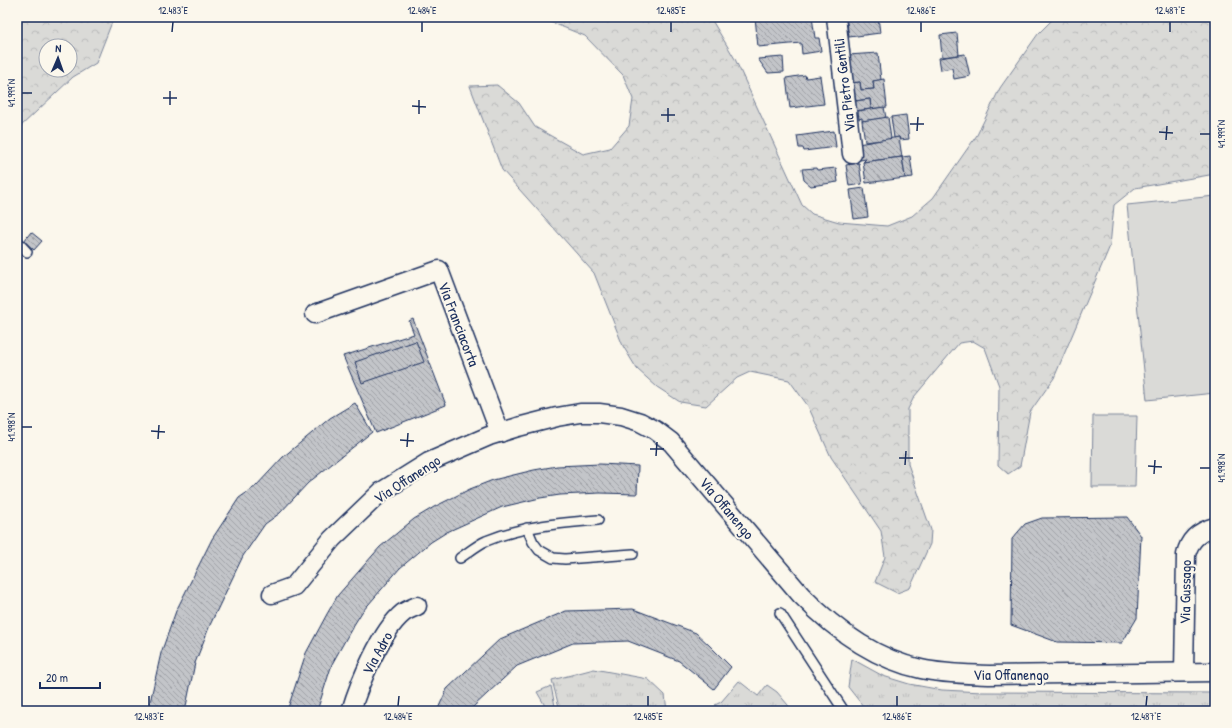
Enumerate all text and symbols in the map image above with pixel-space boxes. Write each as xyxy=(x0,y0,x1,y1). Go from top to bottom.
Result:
text: 12.483°E xyxy=(158,4,188,17)
text: 12.484°E xyxy=(407,4,437,17)
text: 12.485°E xyxy=(656,4,686,17)
text: 12.486°E xyxy=(906,4,936,17)
text: 12.487°E xyxy=(1155,4,1186,17)
street label: Via Pietro Gentili xyxy=(828,37,860,133)
north arrow xyxy=(38,38,78,78)
text: N xyxy=(55,41,62,55)
text: 41.999°N xyxy=(5,79,18,107)
text: 41.999°N xyxy=(1215,120,1228,148)
street label: Via Franciacorta xyxy=(433,279,485,369)
text: 41.998°N xyxy=(5,413,18,441)
street label: Via Offanengo xyxy=(370,450,444,508)
text: 41.998°N xyxy=(1215,454,1228,482)
street label: Via Offanengo xyxy=(695,472,759,544)
street label: Via Gussago xyxy=(1174,560,1196,624)
street label: Via Adro xyxy=(357,628,397,678)
scale bar xyxy=(40,664,100,690)
street label: Via Offanengo xyxy=(973,664,1049,685)
text: 20 m xyxy=(46,669,68,686)
text: 12.483°E xyxy=(134,710,164,723)
text: 12.484°E xyxy=(383,710,413,723)
text: 12.485°E xyxy=(633,710,663,723)
text: 12.486°E xyxy=(882,710,912,723)
text: 12.487°E xyxy=(1131,710,1162,723)

